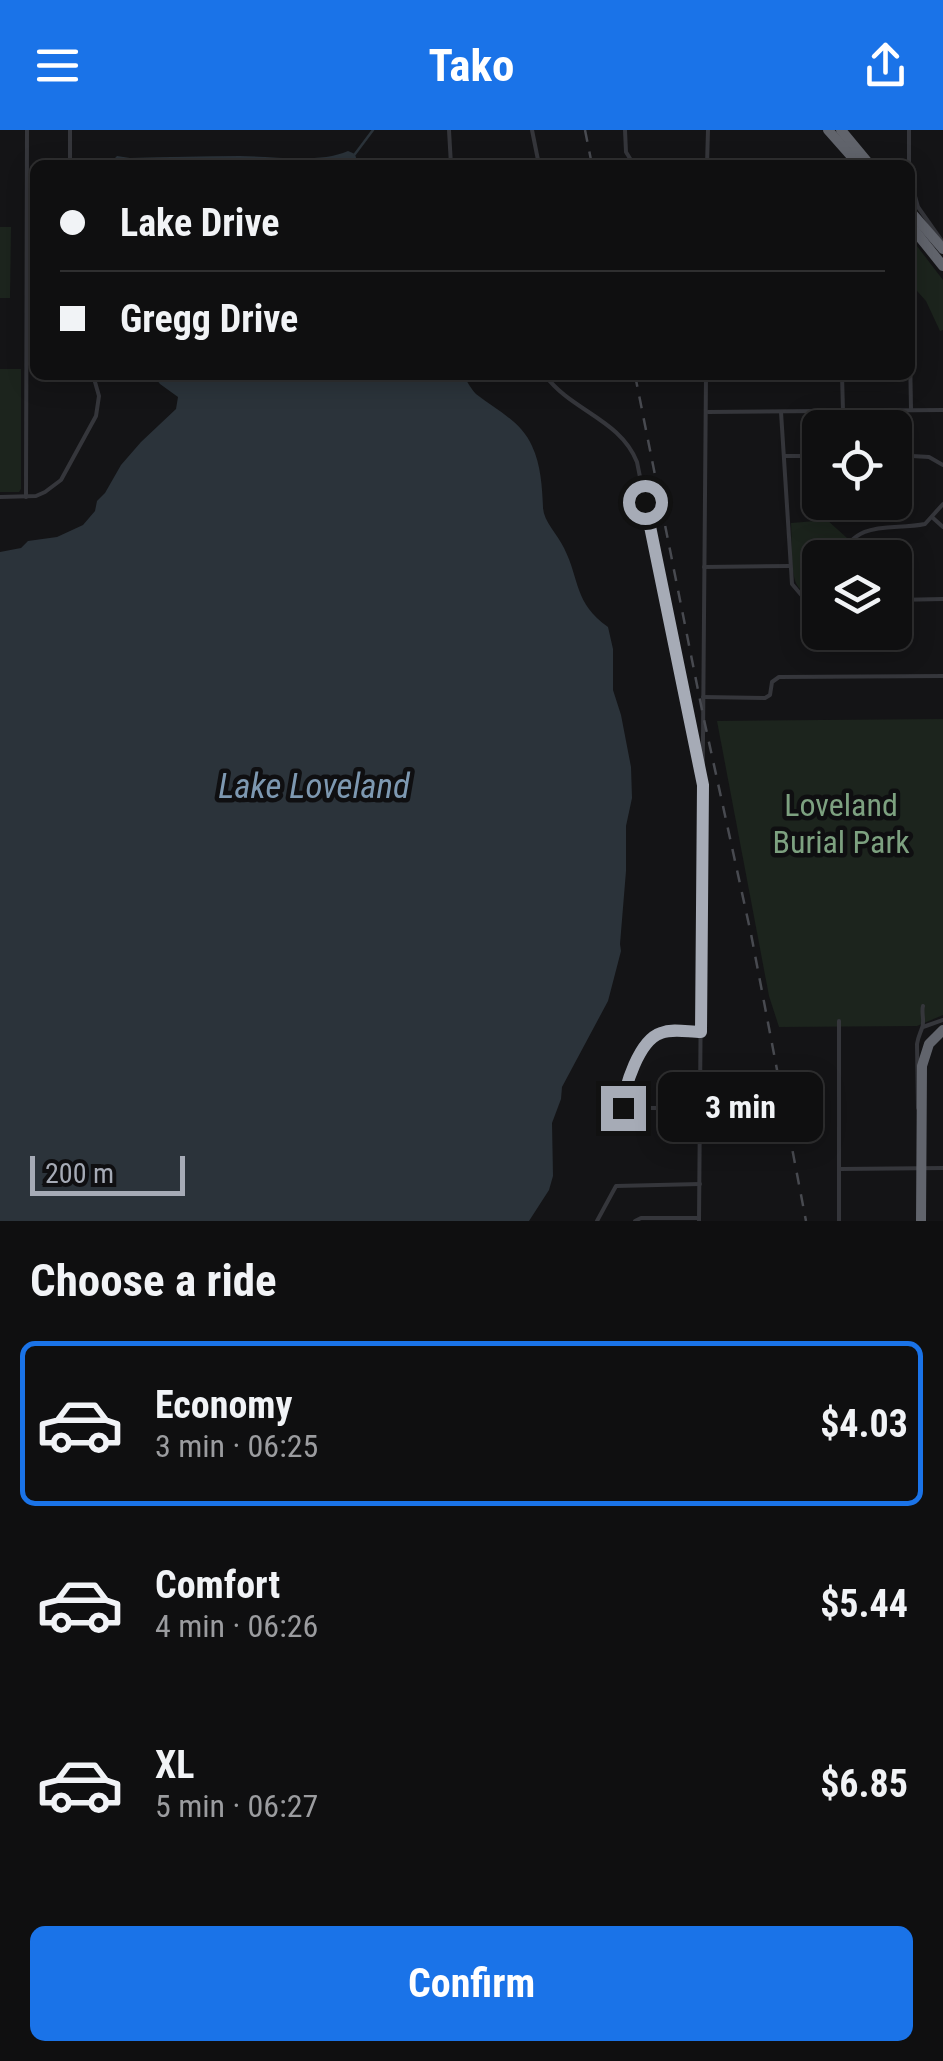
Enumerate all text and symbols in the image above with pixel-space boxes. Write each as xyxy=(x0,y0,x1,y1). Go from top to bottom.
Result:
icon: menu xyxy=(30,38,85,93)
icon: share xyxy=(858,38,913,93)
text: Tako xyxy=(429,39,514,92)
text: Lake Drive xyxy=(120,201,279,245)
text: Gregg Drive xyxy=(120,297,298,341)
map controls xyxy=(802,410,912,650)
button: locate xyxy=(802,410,912,520)
route start xyxy=(623,480,668,525)
button: layers xyxy=(802,540,912,650)
water label: Lake Loveland xyxy=(218,766,411,807)
park label: Loveland Burial Park xyxy=(772,786,910,861)
callout: 3 min xyxy=(658,1073,823,1143)
route end xyxy=(601,1086,646,1131)
text: 3 min xyxy=(705,1088,776,1126)
scale bar xyxy=(30,1151,185,1196)
text: 200 m xyxy=(45,1157,114,1190)
text: Choose a ride xyxy=(30,1254,277,1307)
icon: car xyxy=(35,1379,125,1469)
text: Economy xyxy=(155,1383,292,1427)
text: $4.03 xyxy=(820,1402,908,1446)
text: 3 min · 06:25 xyxy=(155,1427,318,1465)
icon: car xyxy=(35,1559,125,1649)
text: Comfort xyxy=(155,1563,280,1607)
text: $5.44 xyxy=(820,1582,908,1626)
text: 4 min · 06:26 xyxy=(155,1607,318,1645)
icon: car xyxy=(35,1739,125,1829)
text: XL xyxy=(155,1743,194,1787)
text: $6.85 xyxy=(820,1762,908,1806)
text: 5 min · 06:27 xyxy=(155,1787,318,1825)
button: Confirm xyxy=(30,1926,913,2041)

